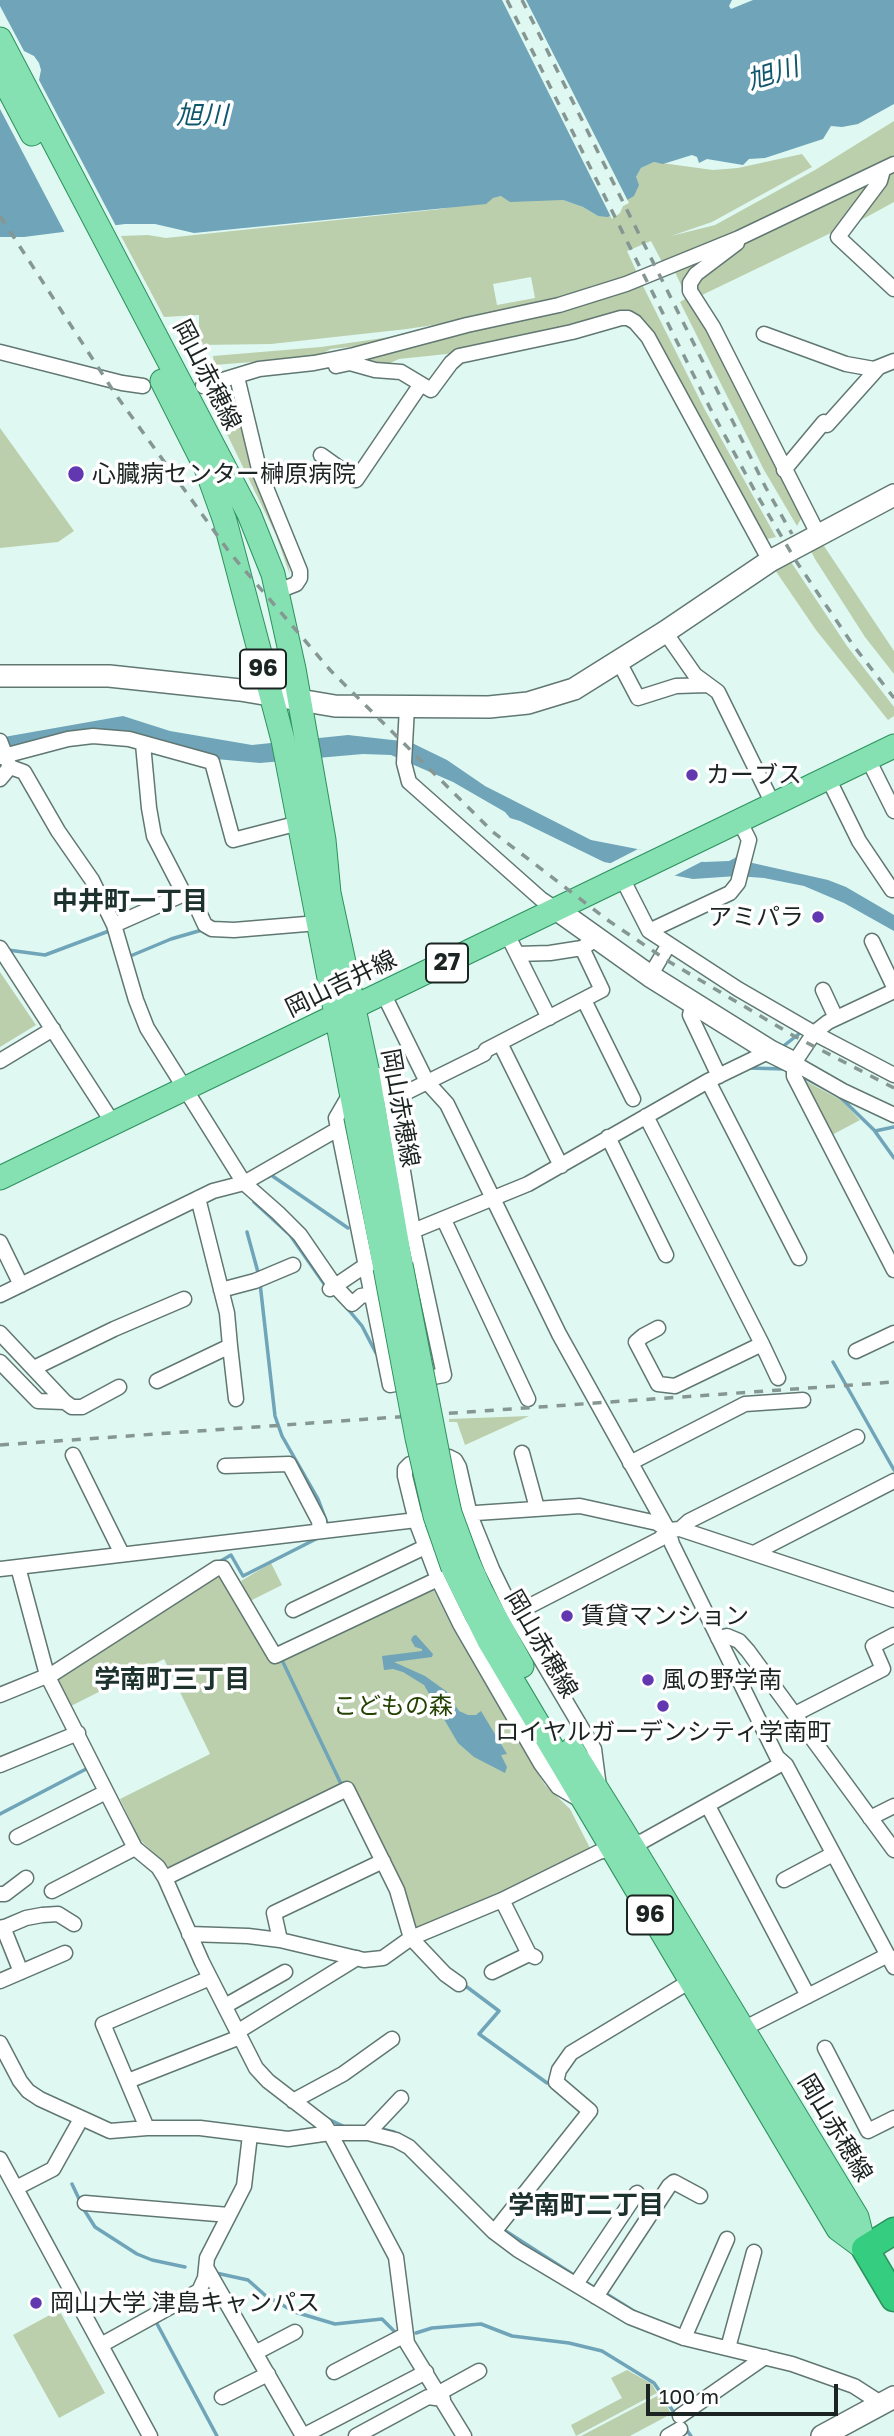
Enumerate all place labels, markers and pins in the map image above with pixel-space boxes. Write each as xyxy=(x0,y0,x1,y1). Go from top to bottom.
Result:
place label: 心臓病センター榊原病院 xyxy=(92,460,356,488)
marker: 心臓病センター榊原病院 xyxy=(66,464,86,484)
place label: カーブス xyxy=(706,761,802,789)
marker: カーブス xyxy=(684,767,700,783)
place label: アミパラ xyxy=(708,903,804,931)
marker: アミパラ xyxy=(810,909,826,925)
place label: 賃貸マンション xyxy=(581,1602,749,1630)
marker: 賃貸マンション xyxy=(559,1608,575,1624)
place label: 風の野学南 xyxy=(662,1666,782,1694)
marker: 風の野学南 xyxy=(640,1672,656,1688)
marker: ロイヤルガーデンシティ学南町 xyxy=(655,1698,671,1714)
place label: ロイヤルガーデンシティ学南町 xyxy=(495,1718,831,1746)
place label: 岡山大学 津島キャンパス xyxy=(50,2289,320,2317)
marker: 岡山大学 津島キャンパス xyxy=(28,2295,44,2311)

